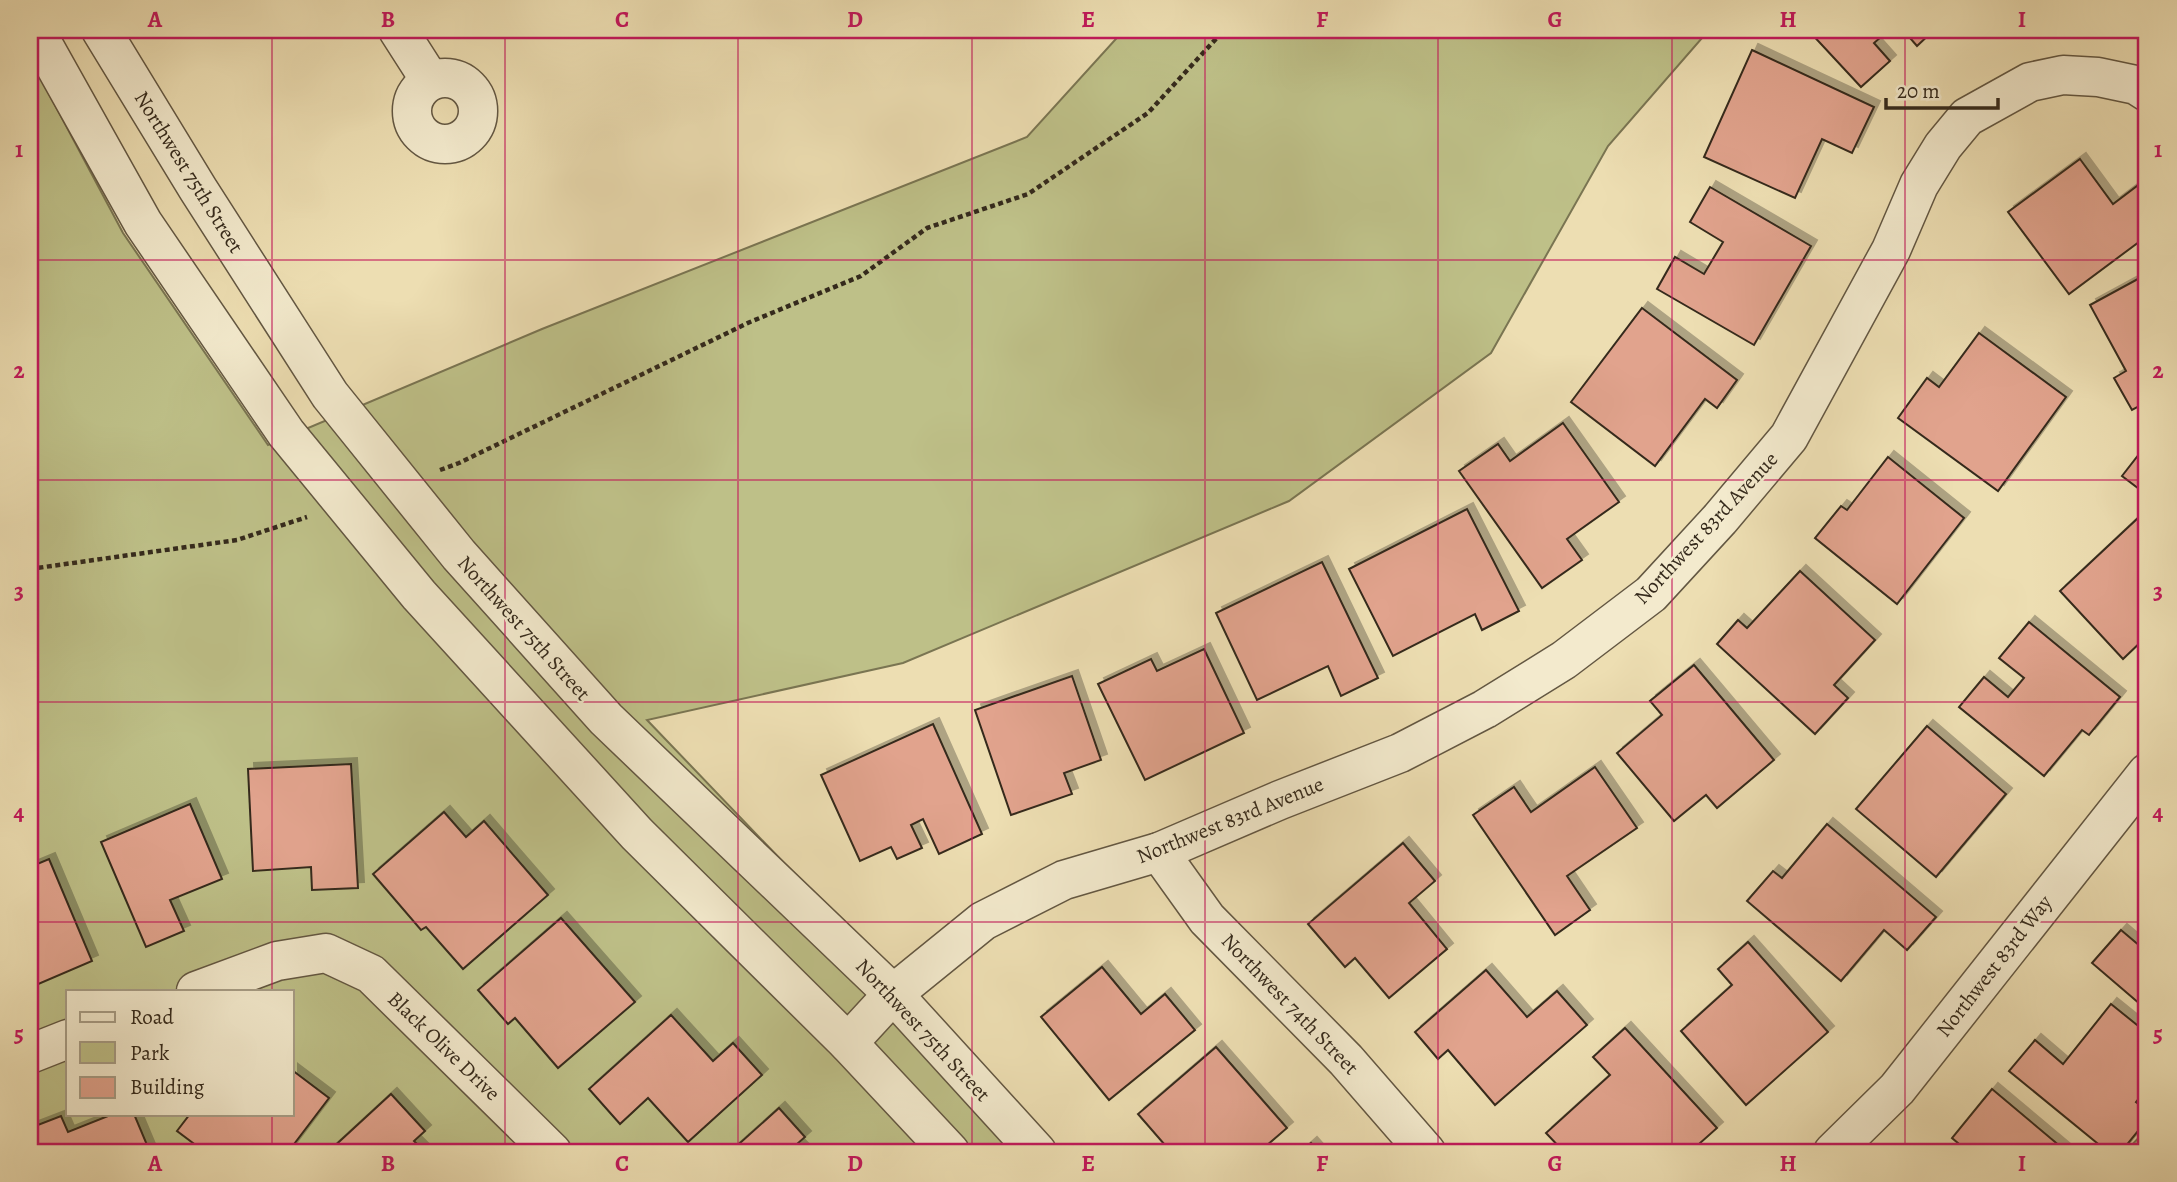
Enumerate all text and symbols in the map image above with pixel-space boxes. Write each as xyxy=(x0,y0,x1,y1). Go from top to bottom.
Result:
text: A xyxy=(147,4,163,35)
text: B xyxy=(381,4,395,35)
text: C xyxy=(615,4,629,35)
text: D xyxy=(847,4,863,35)
text: E xyxy=(1081,4,1095,35)
text: F xyxy=(1316,4,1329,35)
text: G xyxy=(1547,4,1563,35)
text: H xyxy=(1779,4,1797,35)
text: I xyxy=(2018,4,2026,35)
scale bar xyxy=(1886,66,1998,110)
text: 20 m xyxy=(1897,77,1940,105)
street label: Northwest 75th Street xyxy=(128,86,250,258)
text: 1 xyxy=(15,134,23,165)
text: 1 xyxy=(2154,134,2162,165)
text: 2 xyxy=(13,355,25,386)
text: 2 xyxy=(2152,355,2164,386)
street label: Northwest 83rd Avenue xyxy=(1628,446,1784,610)
street label: Northwest 75th Street xyxy=(451,549,597,707)
text: 3 xyxy=(14,576,24,607)
text: 3 xyxy=(2153,576,2163,607)
street label: Northwest 83rd Avenue xyxy=(1132,770,1328,870)
text: 4 xyxy=(14,797,25,828)
text: 4 xyxy=(2153,797,2164,828)
street label: Northwest 83rd Way xyxy=(1930,889,2059,1043)
street label: Northwest 74th Street xyxy=(1215,927,1365,1081)
street label: Northwest 75th Street xyxy=(849,952,997,1108)
street label: Black Olive Drive xyxy=(382,985,506,1107)
legend xyxy=(66,990,294,1116)
text: Road xyxy=(130,1003,174,1031)
text: 5 xyxy=(14,1018,24,1049)
text: 5 xyxy=(2153,1018,2163,1049)
text: Park xyxy=(130,1039,170,1067)
text: Building xyxy=(130,1073,205,1101)
text: A xyxy=(147,1148,163,1179)
text: B xyxy=(381,1148,395,1179)
text: C xyxy=(615,1148,629,1179)
text: D xyxy=(847,1148,863,1179)
text: E xyxy=(1081,1148,1095,1179)
text: F xyxy=(1316,1148,1329,1179)
text: G xyxy=(1547,1148,1563,1179)
text: H xyxy=(1779,1148,1797,1179)
text: I xyxy=(2018,1148,2026,1179)

